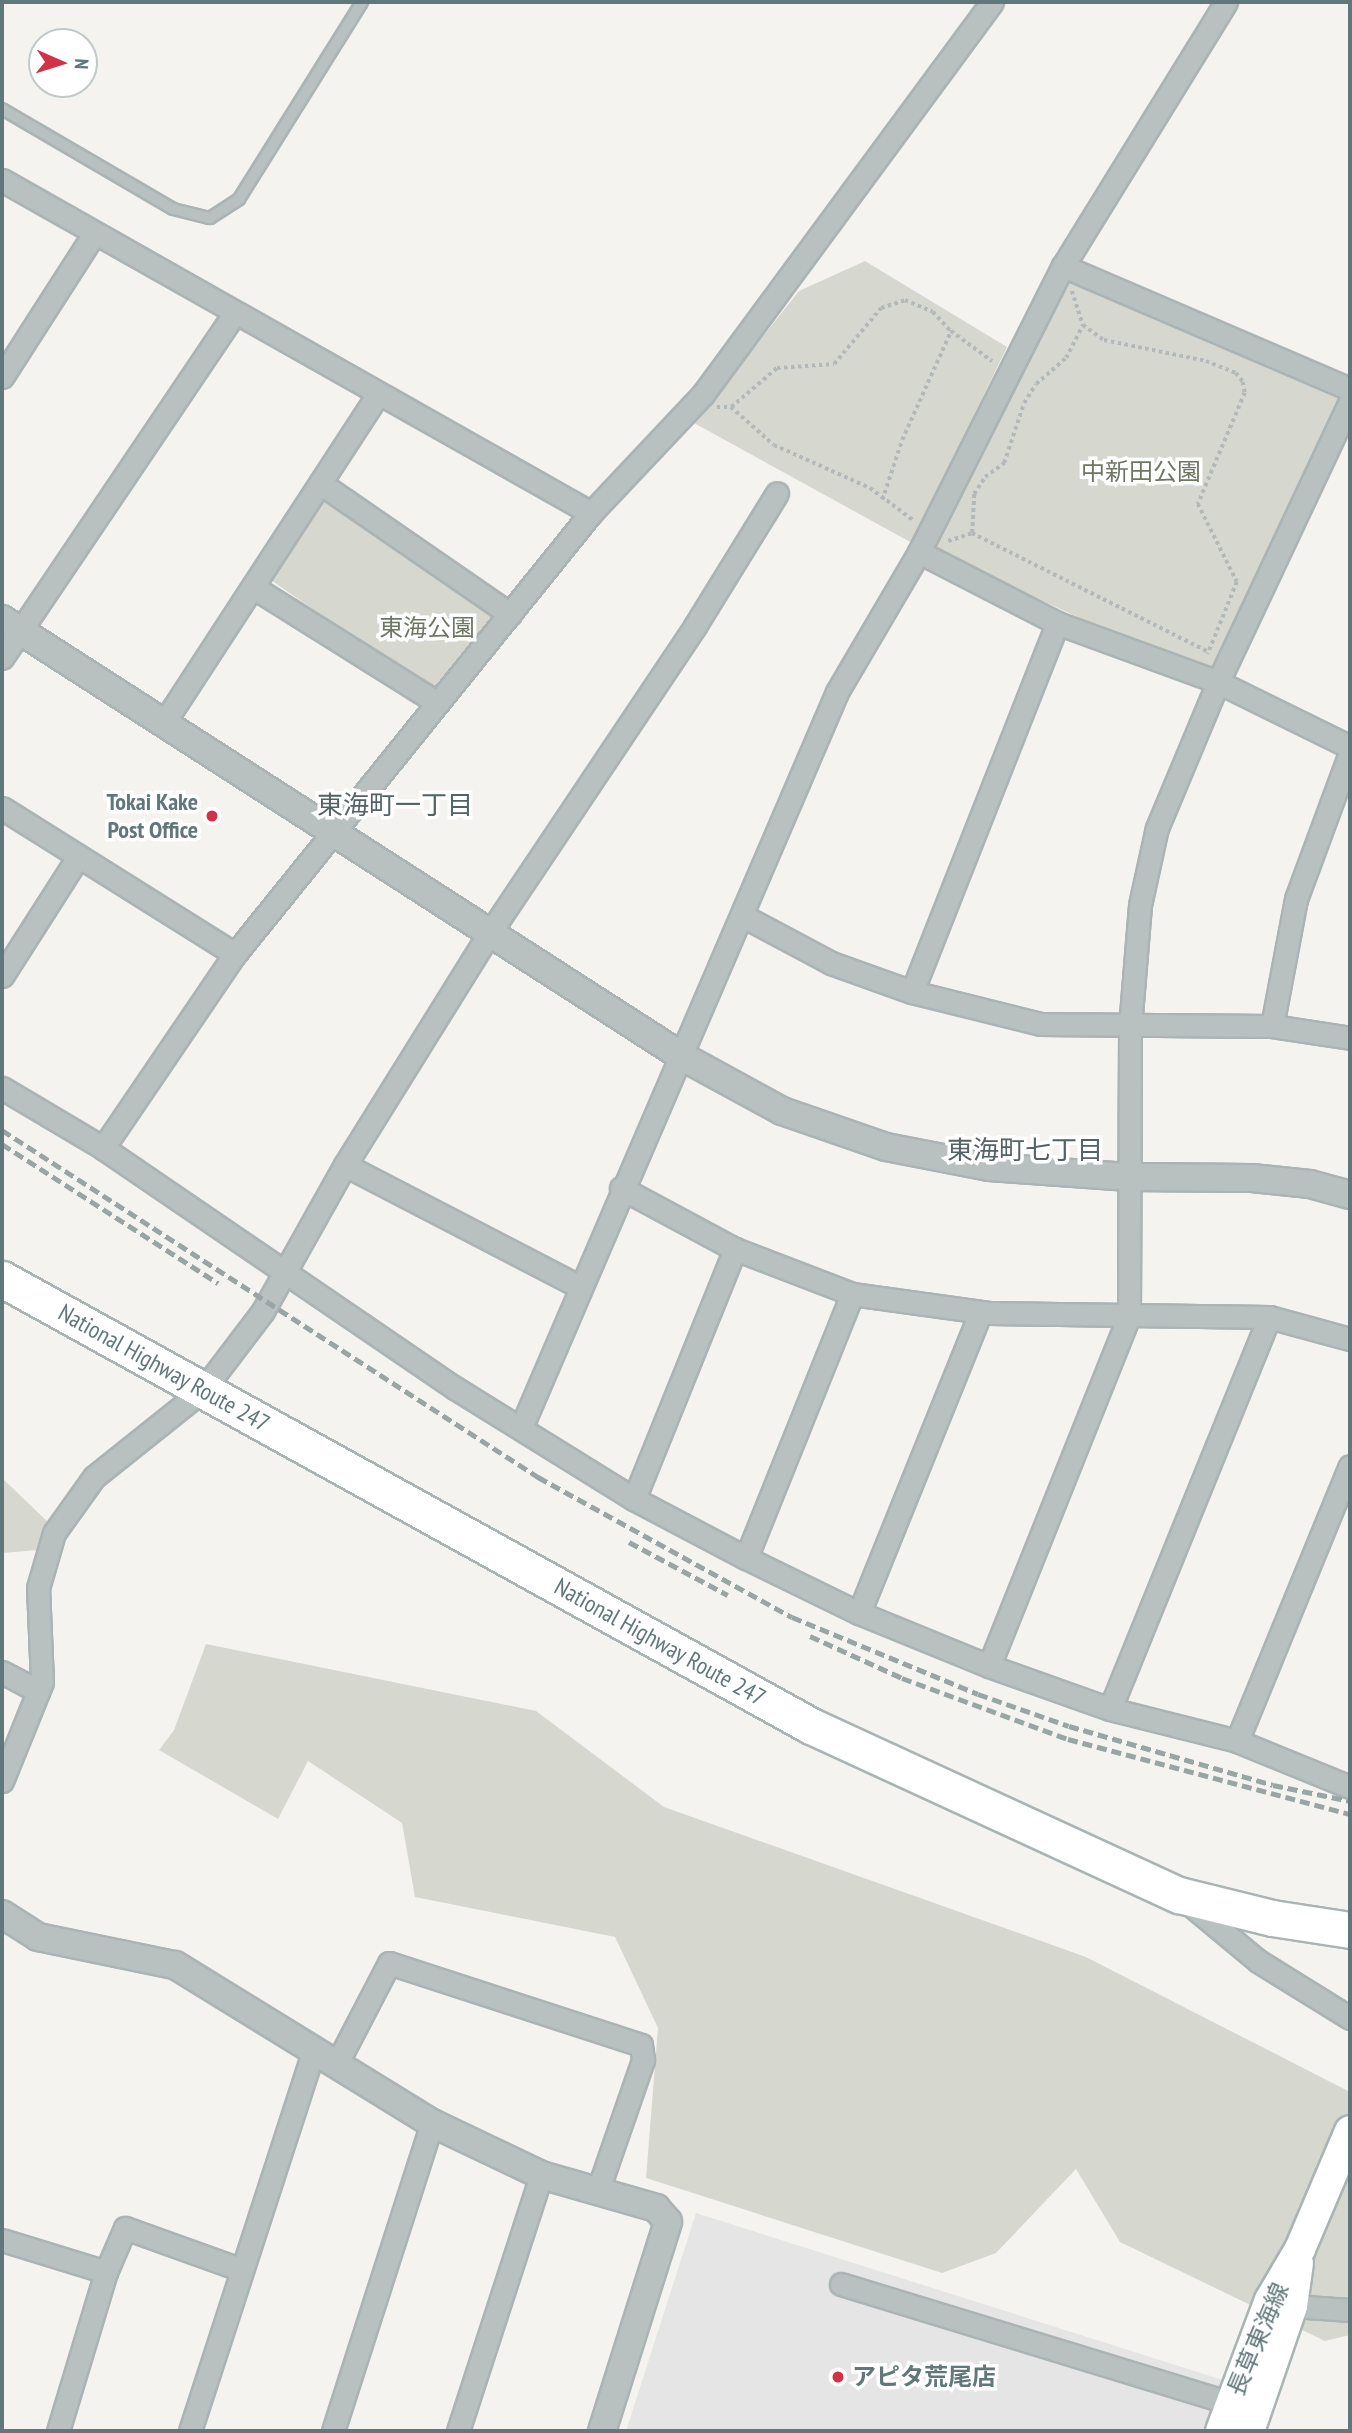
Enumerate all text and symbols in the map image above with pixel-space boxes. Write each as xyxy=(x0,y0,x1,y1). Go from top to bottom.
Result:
north arrow xyxy=(28,28,98,98)
text: N xyxy=(70,58,94,70)
park label: 中新田公園 xyxy=(1081,458,1201,486)
park label: 東海公園 xyxy=(379,614,475,642)
place label: Tokai Kake Post Office xyxy=(106,788,198,844)
district label: 東海町一丁目 xyxy=(317,789,473,821)
marker: Tokai Kake Post Office xyxy=(204,808,220,824)
district label: 東海町七丁目 xyxy=(947,1134,1103,1166)
street label: National Highway Route 247 xyxy=(53,1298,275,1438)
street label: National Highway Route 247 xyxy=(549,1572,771,1712)
street label: 長草東海線 xyxy=(1221,2278,1295,2400)
place label: アピタ荒尾店 xyxy=(852,2363,996,2391)
marker: アピタ荒尾店 xyxy=(830,2369,846,2385)

